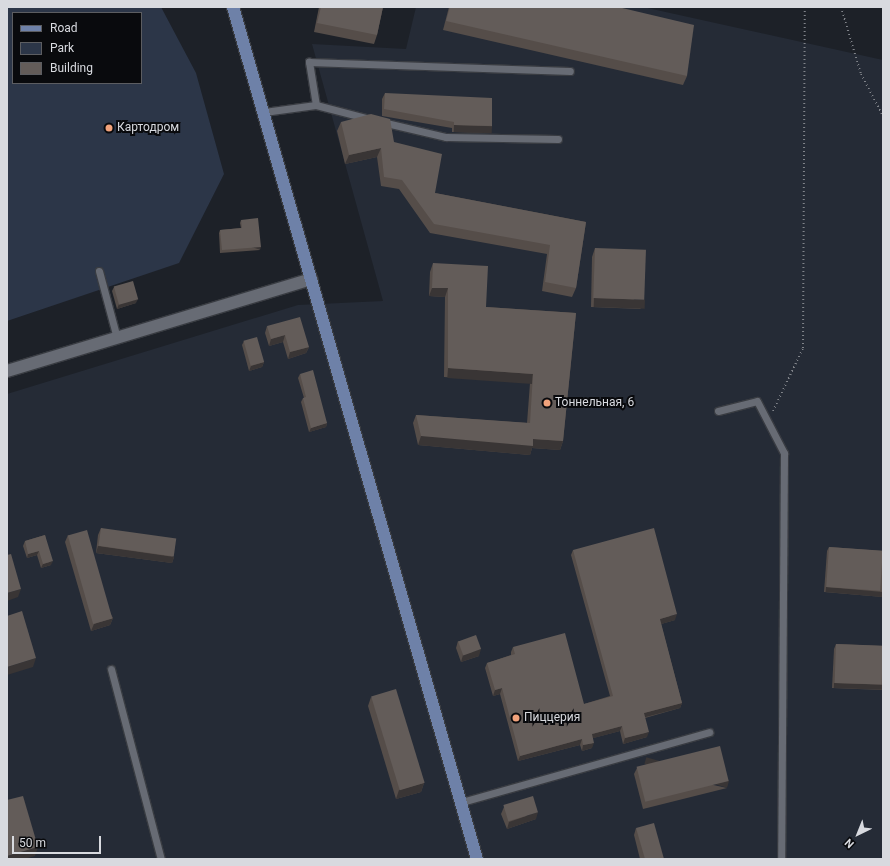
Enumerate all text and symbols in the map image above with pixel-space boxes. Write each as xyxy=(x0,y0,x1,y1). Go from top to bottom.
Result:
legend xyxy=(12,12,142,84)
text: Road xyxy=(50,21,78,35)
text: Park xyxy=(50,41,74,55)
text: Building xyxy=(50,61,93,75)
place label: Картодром xyxy=(117,121,179,135)
marker: Картодром xyxy=(104,123,114,133)
place label: Тоннельная, 6 xyxy=(555,396,634,410)
marker: Тоннельная, 6 xyxy=(542,398,552,408)
place label: Пиццерия xyxy=(524,711,580,725)
marker: Пиццерия xyxy=(511,713,521,723)
north arrow xyxy=(838,814,878,854)
scale bar xyxy=(14,828,103,854)
text: 50 m xyxy=(19,836,46,850)
text: N xyxy=(842,836,857,851)

